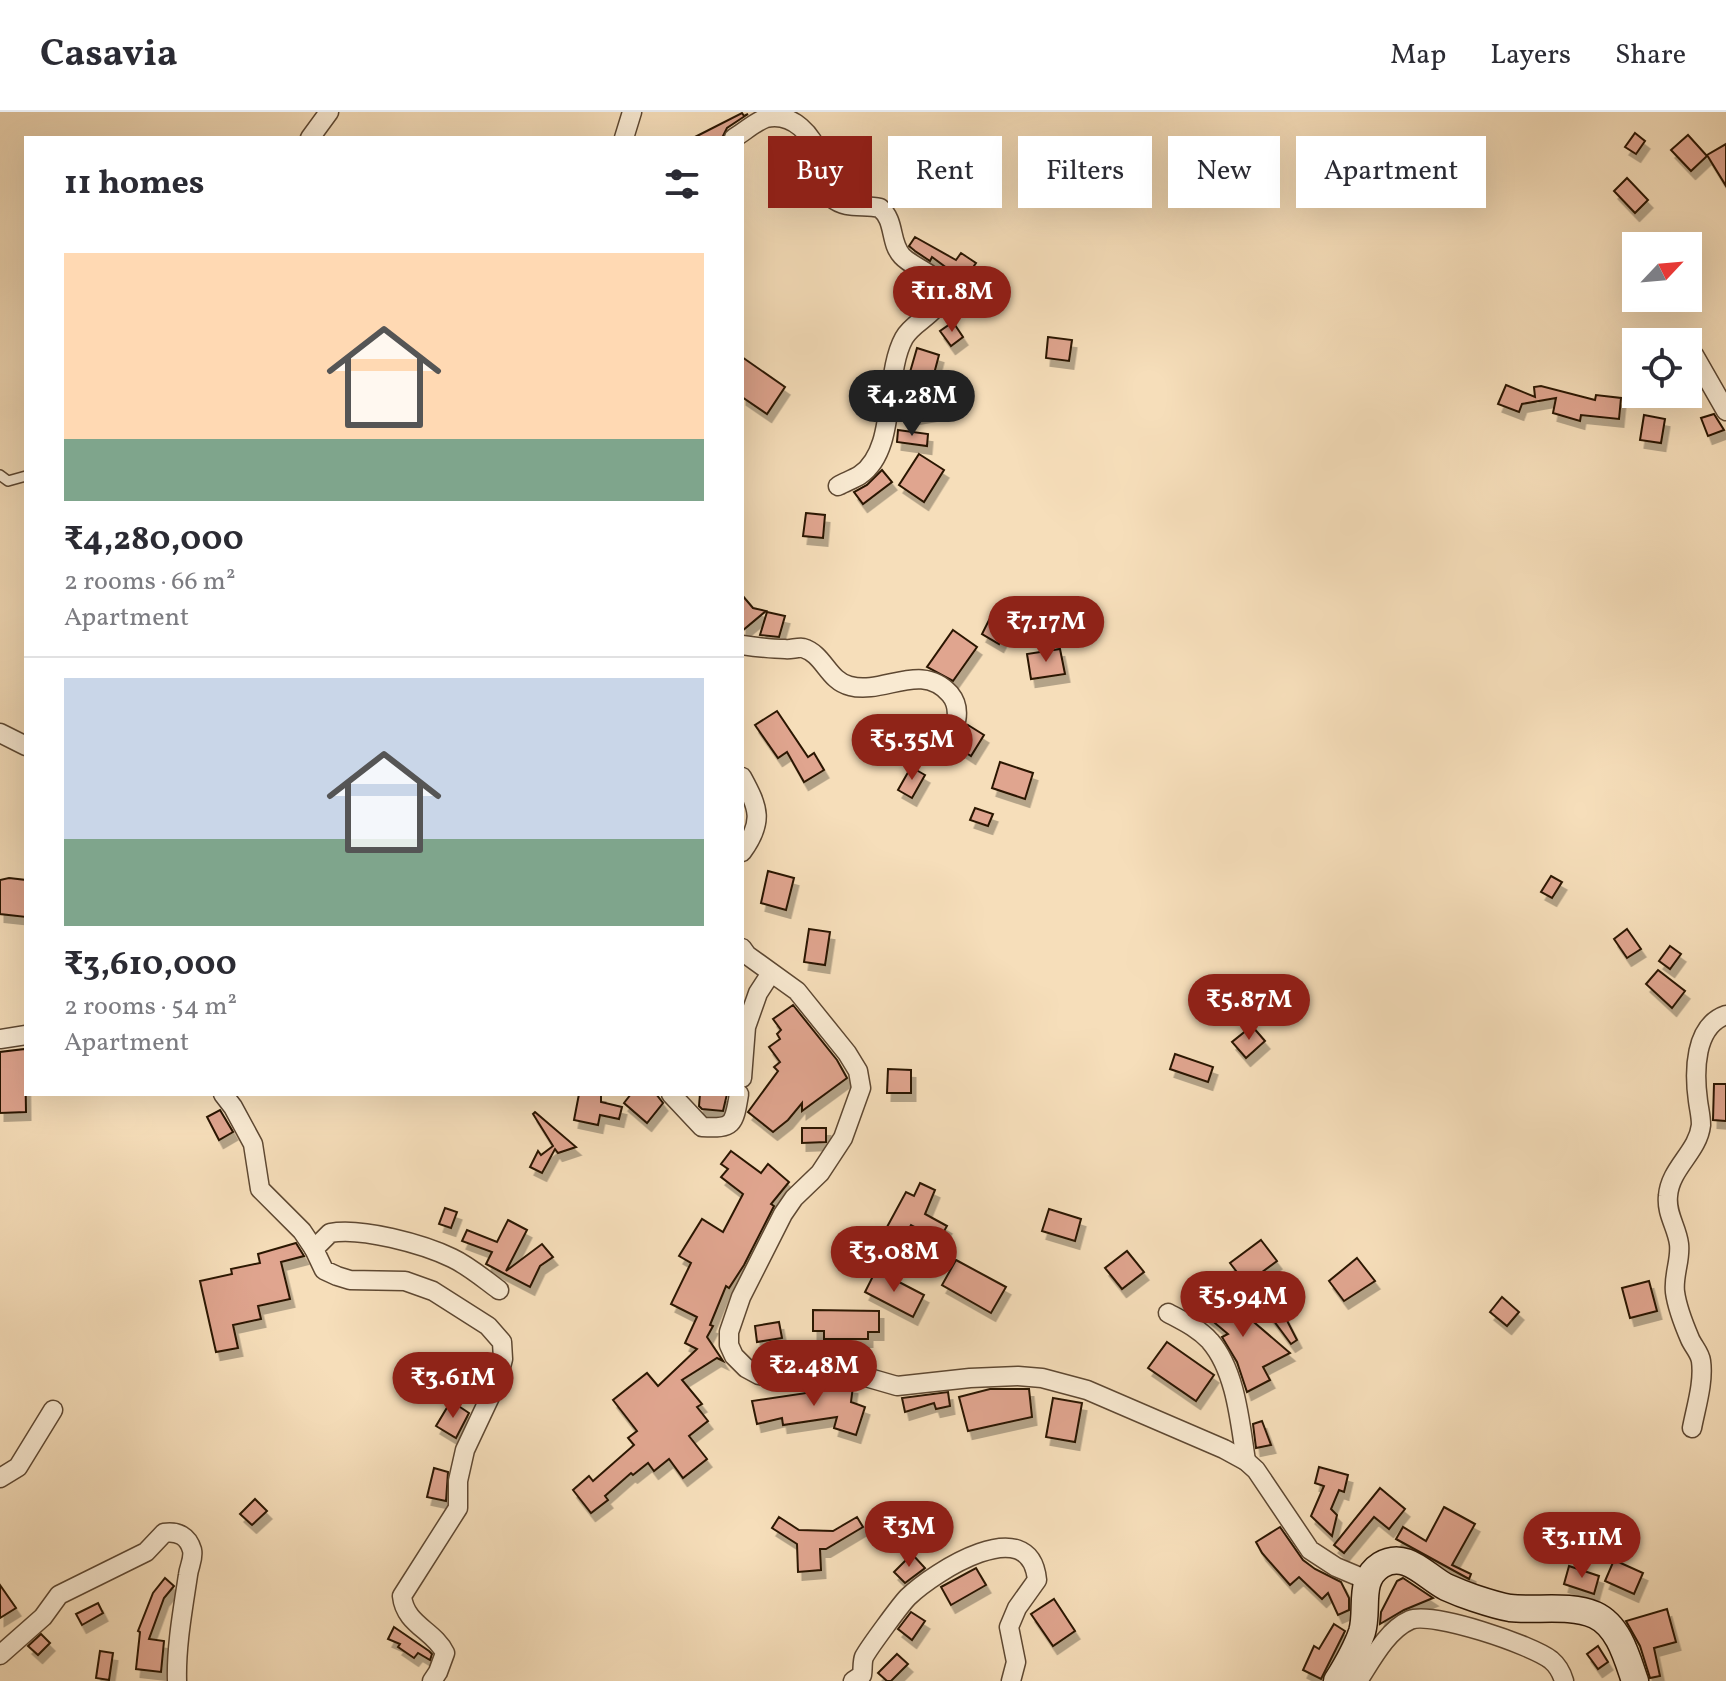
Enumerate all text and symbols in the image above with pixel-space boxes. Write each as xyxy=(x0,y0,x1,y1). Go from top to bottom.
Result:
text: Casavia xyxy=(40,29,178,82)
text: Map xyxy=(1390,36,1446,75)
text: Layers xyxy=(1490,36,1571,75)
text: Share xyxy=(1615,36,1686,75)
chip: Buy xyxy=(768,136,872,208)
chip: Rent xyxy=(888,136,1002,208)
chip: Filters xyxy=(1018,136,1152,208)
chip: New xyxy=(1168,136,1280,208)
chip: Apartment xyxy=(1296,136,1486,208)
text: 11 homes xyxy=(64,161,204,208)
icon: filters xyxy=(660,162,704,206)
north arrow xyxy=(1622,232,1702,312)
map controls xyxy=(1622,232,1702,408)
pin: ₹11.8M xyxy=(887,266,1017,334)
text: ₹11.8M xyxy=(911,274,993,310)
icon: home xyxy=(312,305,456,449)
button: locate xyxy=(1622,328,1702,408)
pin: ₹4.28M xyxy=(847,370,977,438)
text: ₹4.28M xyxy=(867,378,957,414)
text: ₹4,280,000 xyxy=(64,517,244,564)
text: 2 rooms · 66 m² xyxy=(64,564,236,600)
pin: ₹7.17M xyxy=(981,596,1111,664)
text: Apartment xyxy=(64,600,189,636)
text: ₹7.17M xyxy=(1006,604,1086,640)
pin: ₹5.35M xyxy=(847,714,977,782)
text: ₹5.35M xyxy=(870,722,954,758)
icon: home xyxy=(312,730,456,874)
text: ₹3,610,000 xyxy=(64,942,237,989)
pin: ₹5.87M xyxy=(1184,974,1314,1042)
text: ₹5.87M xyxy=(1206,982,1292,1018)
text: 2 rooms · 54 m² xyxy=(64,989,237,1025)
text: Apartment xyxy=(64,1025,189,1061)
pin: ₹3.08M xyxy=(829,1226,959,1294)
text: ₹3.08M xyxy=(849,1234,939,1270)
pin: ₹5.94M xyxy=(1178,1271,1308,1339)
text: ₹5.94M xyxy=(1198,1279,1288,1315)
pin: ₹2.48M xyxy=(749,1340,879,1408)
text: ₹2.48M xyxy=(769,1348,859,1384)
pin: ₹3.61M xyxy=(388,1352,518,1420)
text: ₹3.61M xyxy=(411,1360,495,1396)
pin: ₹3M xyxy=(870,1501,948,1569)
text: ₹3M xyxy=(883,1509,935,1545)
pin: ₹3.11M xyxy=(1517,1512,1647,1580)
text: ₹3.11M xyxy=(1541,1520,1623,1556)

